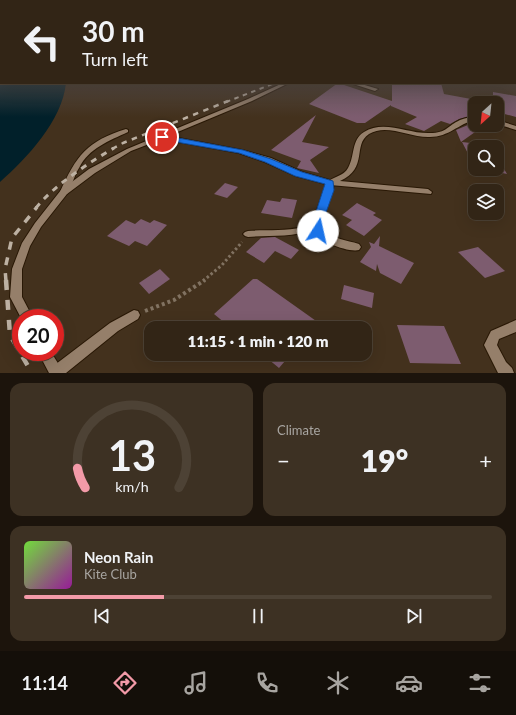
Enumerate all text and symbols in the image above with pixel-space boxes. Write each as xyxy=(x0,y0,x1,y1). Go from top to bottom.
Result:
text: 30 m xyxy=(82,14,145,48)
icon: left xyxy=(16,16,68,68)
text: Turn left xyxy=(82,48,148,70)
north arrow xyxy=(468,96,504,132)
map controls xyxy=(468,96,504,220)
pin xyxy=(145,120,179,154)
icon: arrive xyxy=(151,126,173,148)
button: search xyxy=(468,140,504,176)
button: layers xyxy=(468,184,504,220)
position arrow xyxy=(297,210,339,252)
speed limit sign: 20 xyxy=(12,309,64,361)
text: 11:15 · 1 min · 120 m xyxy=(187,332,329,350)
text: Climate xyxy=(277,422,320,438)
text: 13 xyxy=(107,429,156,479)
text: 19° xyxy=(361,442,408,478)
text: − xyxy=(277,447,290,474)
text: + xyxy=(479,447,492,474)
text: km/h xyxy=(115,477,148,494)
text: Neon Rain xyxy=(84,548,153,566)
text: Kite Club xyxy=(84,566,137,582)
icon: previous xyxy=(91,605,113,627)
icon: pause xyxy=(247,605,269,627)
icon: next xyxy=(403,605,425,627)
icon: directions xyxy=(111,669,139,697)
icon: music xyxy=(182,669,210,697)
icon: phone xyxy=(253,669,281,697)
icon: climate xyxy=(324,669,352,697)
icon: car xyxy=(395,669,423,697)
icon: filters xyxy=(466,669,494,697)
text: 11:14 xyxy=(22,672,68,694)

